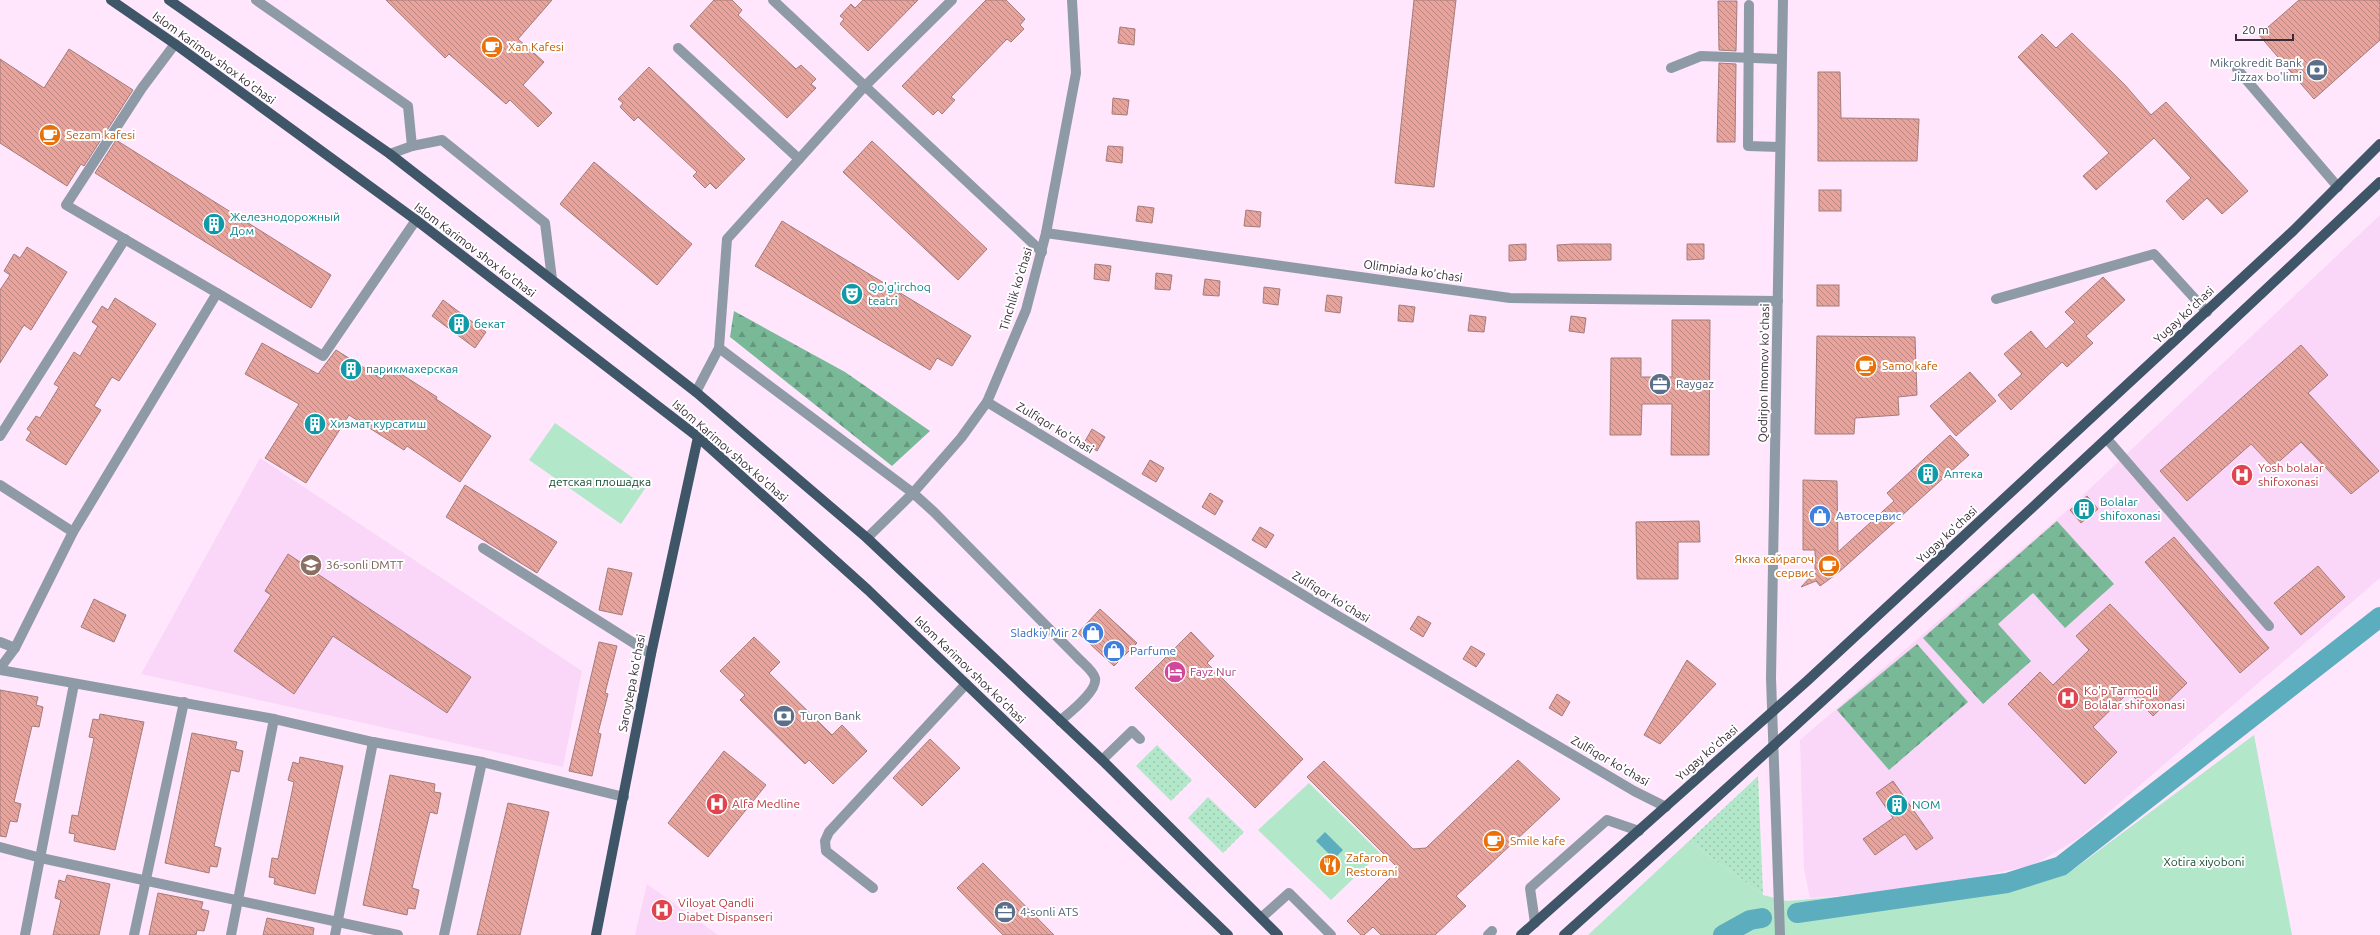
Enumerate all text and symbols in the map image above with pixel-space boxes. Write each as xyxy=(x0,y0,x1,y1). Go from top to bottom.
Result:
street label: Islom Karimov shox ko'chasi xyxy=(150,9,278,107)
scale bar xyxy=(2236,16,2293,42)
text: 20 m xyxy=(2242,23,2269,36)
cafe icon: Xan Kafesi xyxy=(479,34,505,60)
place label: Xan Kafesi xyxy=(508,40,564,53)
place label: Mikrokredit Bank Jizzax bo'limi xyxy=(2210,56,2302,83)
bank icon: Mikrokredit Bank Jizzax bo'limi xyxy=(2304,57,2330,83)
cafe icon: Sezam kafesi xyxy=(37,122,63,148)
place label: Sezam kafesi xyxy=(66,128,135,141)
street label: Islom Karimov shox ko'chasi xyxy=(412,200,539,299)
place label: Железнодорожный Дом xyxy=(230,210,340,237)
building icon: Железнодорожный Дом xyxy=(201,211,227,237)
street label: Tinchlik ko'chasi xyxy=(997,246,1034,332)
street label: Olimpiada ko'chasi xyxy=(1363,257,1464,284)
place label: Qo'g'irchoq teatri xyxy=(868,280,931,307)
theatre icon: Qo'g'irchoq teatri xyxy=(839,281,865,307)
street label: Yugay ko'chasi xyxy=(2151,283,2216,346)
street label: Qodirjon Imomov ko'chasi xyxy=(1756,303,1771,443)
building icon: бекат xyxy=(446,311,472,337)
place label: бекат xyxy=(474,317,506,330)
cafe icon: Samo kafe xyxy=(1853,353,1879,379)
building icon: парикмахерская xyxy=(338,356,364,382)
place label: Samo kafe xyxy=(1882,359,1938,372)
place label: парикмахерская xyxy=(366,362,458,375)
office icon: Raygaz xyxy=(1647,371,1673,397)
place label: Raygaz xyxy=(1676,377,1714,390)
street label: Islom Karimov shox ko'chasi xyxy=(670,397,791,504)
street label: Zulfiqor ko'chasi xyxy=(1014,399,1096,456)
building icon: Хизмат курсатиш xyxy=(302,411,328,437)
place label: Хизмат курсатиш xyxy=(330,417,426,430)
building icon: Аптека xyxy=(1915,461,1941,487)
place label: Yosh bolalar shifoxonasi xyxy=(2258,461,2324,488)
hospital icon: Yosh bolalar shifoxonasi xyxy=(2229,462,2255,488)
place label: Аптека xyxy=(1944,467,1983,480)
park label: детская плошадка xyxy=(549,475,651,488)
place label: Bolalar shifoxonasi xyxy=(2100,495,2161,522)
building icon: Bolalar shifoxonasi xyxy=(2071,496,2097,522)
shop icon: Автосервис xyxy=(1807,503,1833,529)
street label: Yugay ko'chasi xyxy=(1914,503,1979,566)
place label: Автосервис xyxy=(1836,509,1902,522)
school or university icon: 36-sonli DMTT xyxy=(298,552,324,578)
place label: Якка кайрагоч сервис xyxy=(1734,552,1814,579)
cafe icon: Якка кайрагоч сервис xyxy=(1816,553,1842,579)
place label: 36-sonli DMTT xyxy=(326,558,404,571)
street label: Zulfiqor ko'chasi xyxy=(1290,568,1372,625)
street label: Islom Karimov shox ko'chasi xyxy=(912,613,1028,726)
shop icon: Sladkiy Mir 2 xyxy=(1080,620,1106,646)
place label: Sladkiy Mir 2 xyxy=(1010,626,1078,639)
street label: Saroytepa ko'chasi xyxy=(616,633,647,733)
shop icon: Parfume xyxy=(1101,638,1127,664)
place label: Parfume xyxy=(1130,644,1176,657)
hotel icon: Fayz Nur xyxy=(1162,659,1188,685)
place label: Fayz Nur xyxy=(1190,665,1236,678)
place label: Ko'p Tarmoqli Bolalar shifoxonasi xyxy=(2084,684,2185,711)
hospital icon: Ko'p Tarmoqli Bolalar shifoxonasi xyxy=(2055,685,2081,711)
bank icon: Turon Bank xyxy=(771,703,797,729)
place label: Turon Bank xyxy=(800,709,861,722)
street label: Yugay ko'chasi xyxy=(1673,722,1740,783)
street label: Zulfiqor ko'chasi xyxy=(1569,733,1652,788)
hospital icon: Alfa Medline xyxy=(704,791,730,817)
building icon: NOM xyxy=(1884,792,1910,818)
place label: Alfa Medline xyxy=(732,797,800,810)
place label: NOM xyxy=(1912,798,1940,811)
cafe icon: Smile kafe xyxy=(1481,828,1507,854)
place label: Smile kafe xyxy=(1510,834,1565,847)
place label: Zafaron Restorani xyxy=(1346,851,1398,878)
restaurant icon: Zafaron Restorani xyxy=(1317,852,1343,878)
park label: Xotira xiyoboni xyxy=(2164,855,2245,868)
place label: Viloyat Qandli Diabet Dispanseri xyxy=(678,896,773,923)
hospital icon: Viloyat Qandli Diabet Dispanseri xyxy=(649,897,675,923)
office icon: 4-sonli ATS xyxy=(992,899,1018,925)
place label: 4-sonli ATS xyxy=(1020,905,1078,918)

